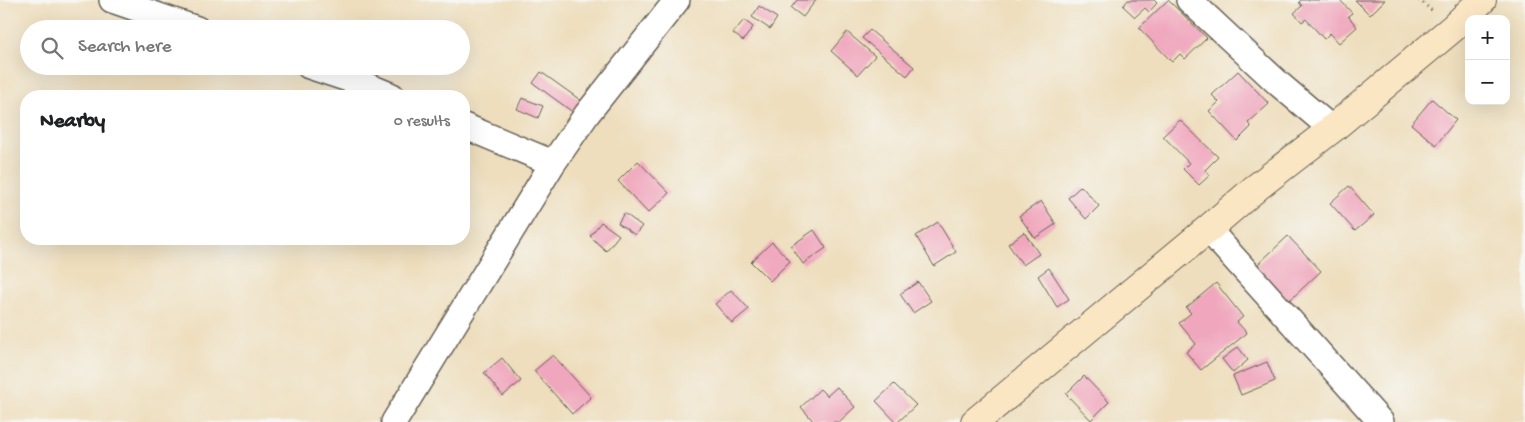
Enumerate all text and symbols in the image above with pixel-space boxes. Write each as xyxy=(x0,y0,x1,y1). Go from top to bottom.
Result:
map controls xyxy=(1465,15,1510,105)
button: + xyxy=(1465,15,1510,60)
search box xyxy=(20,20,470,75)
icon: search xyxy=(38,34,66,62)
text: Search here xyxy=(78,36,172,59)
button: − xyxy=(1465,60,1510,105)
text: Nearby xyxy=(40,110,105,135)
text: 0 results xyxy=(394,113,450,132)

